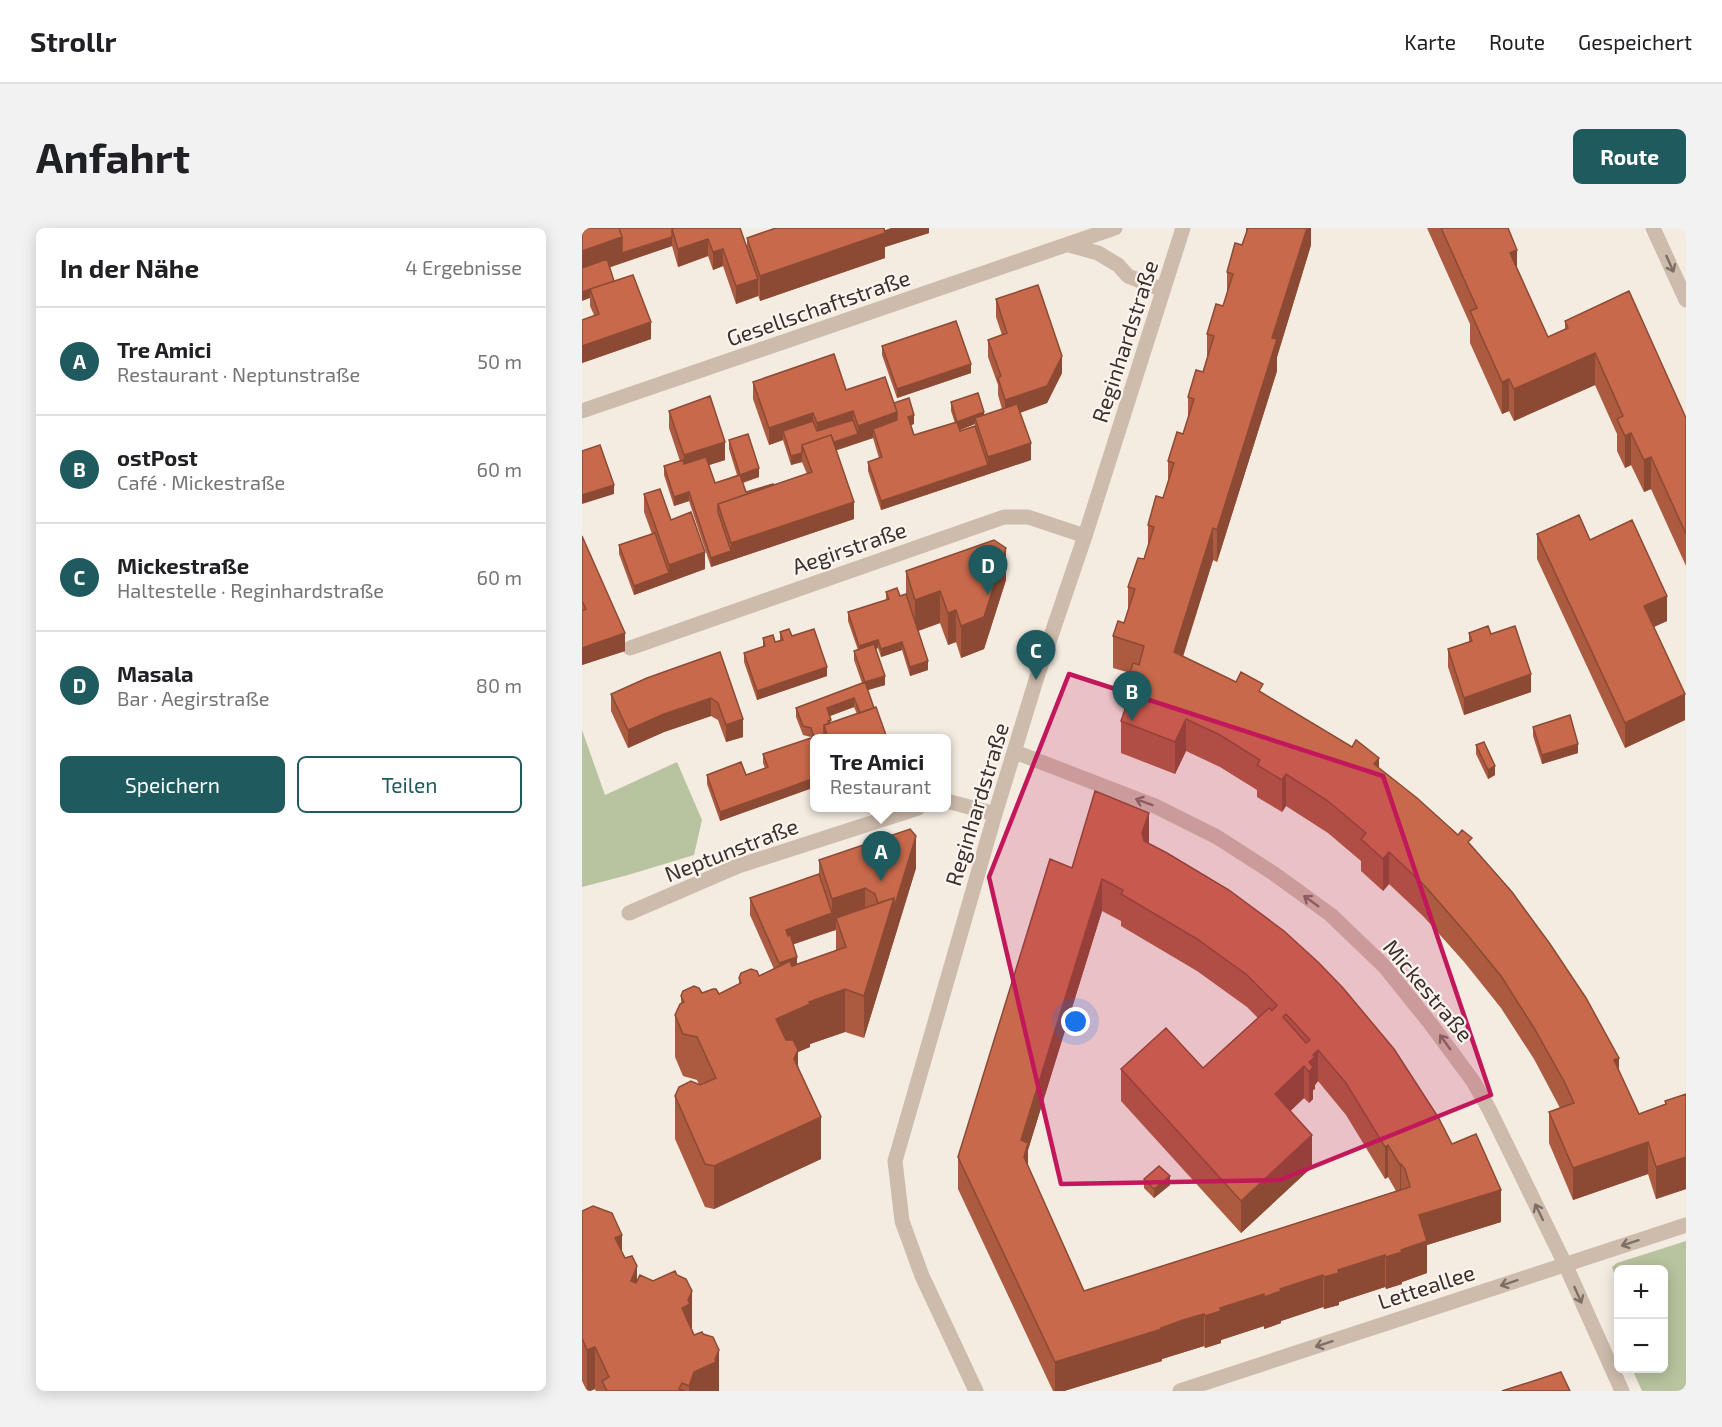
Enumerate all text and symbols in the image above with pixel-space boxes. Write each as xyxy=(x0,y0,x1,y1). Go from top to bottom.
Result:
text: Strollr xyxy=(30,24,116,58)
text: Karte xyxy=(1404,29,1456,54)
text: Route xyxy=(1489,29,1545,54)
text: Gespeichert xyxy=(1578,29,1692,54)
button: Route xyxy=(1573,129,1686,184)
text: Anfahrt xyxy=(36,131,190,181)
text: In der Nähe xyxy=(60,252,199,283)
one-way arrow xyxy=(1665,254,1676,273)
text: 4 Ergebnisse xyxy=(405,255,522,279)
street label: Reginhardstraße xyxy=(1086,257,1162,425)
street label: Gesellschaftstraße xyxy=(723,263,913,351)
text: Tre Amici xyxy=(117,336,212,362)
text: A xyxy=(73,349,86,373)
text: 50 m xyxy=(477,349,522,373)
text: Restaurant · Neptunstraße xyxy=(117,362,360,386)
text: ostPost xyxy=(117,444,198,470)
text: B xyxy=(73,457,86,481)
text: 60 m xyxy=(477,457,522,481)
text: Café · Mickestraße xyxy=(117,470,285,494)
street label: Aegirstraße xyxy=(788,515,910,579)
pin: D xyxy=(968,546,1008,595)
text: Mickestraße xyxy=(117,552,249,578)
text: C xyxy=(74,565,85,589)
text: 60 m xyxy=(477,565,522,589)
text: Haltestelle · Reginhardstraße xyxy=(117,578,384,602)
pin: C xyxy=(1016,630,1056,680)
text: Masala xyxy=(117,660,194,686)
pin: B xyxy=(1112,672,1152,721)
text: D xyxy=(73,673,86,697)
text: 80 m xyxy=(476,673,522,697)
text: Bar · Aegirstraße xyxy=(117,686,269,710)
street label: Reginhardstraße xyxy=(939,719,1013,889)
popup xyxy=(810,734,951,812)
text: Tre Amici xyxy=(830,748,924,774)
button: Speichern xyxy=(60,756,285,813)
button: Teilen xyxy=(297,756,522,813)
text: Restaurant xyxy=(830,774,931,798)
one-way arrow xyxy=(1135,795,1154,806)
street label: Neptunstraße xyxy=(661,812,801,886)
pin: A xyxy=(862,832,900,881)
one-way arrow xyxy=(1304,894,1320,907)
street label: Mickestraße xyxy=(1379,934,1479,1046)
your location xyxy=(1061,1007,1090,1036)
one-way arrow xyxy=(1438,1035,1451,1051)
one-way arrow xyxy=(1533,1203,1545,1221)
one-way arrow xyxy=(1621,1238,1640,1249)
street label: Letteallee xyxy=(1374,1258,1478,1314)
map controls xyxy=(1614,1265,1668,1373)
button: + xyxy=(1614,1265,1668,1319)
one-way arrow xyxy=(1500,1278,1519,1289)
one-way arrow xyxy=(1573,1285,1585,1303)
button: − xyxy=(1614,1319,1668,1373)
one-way arrow xyxy=(1315,1339,1334,1350)

